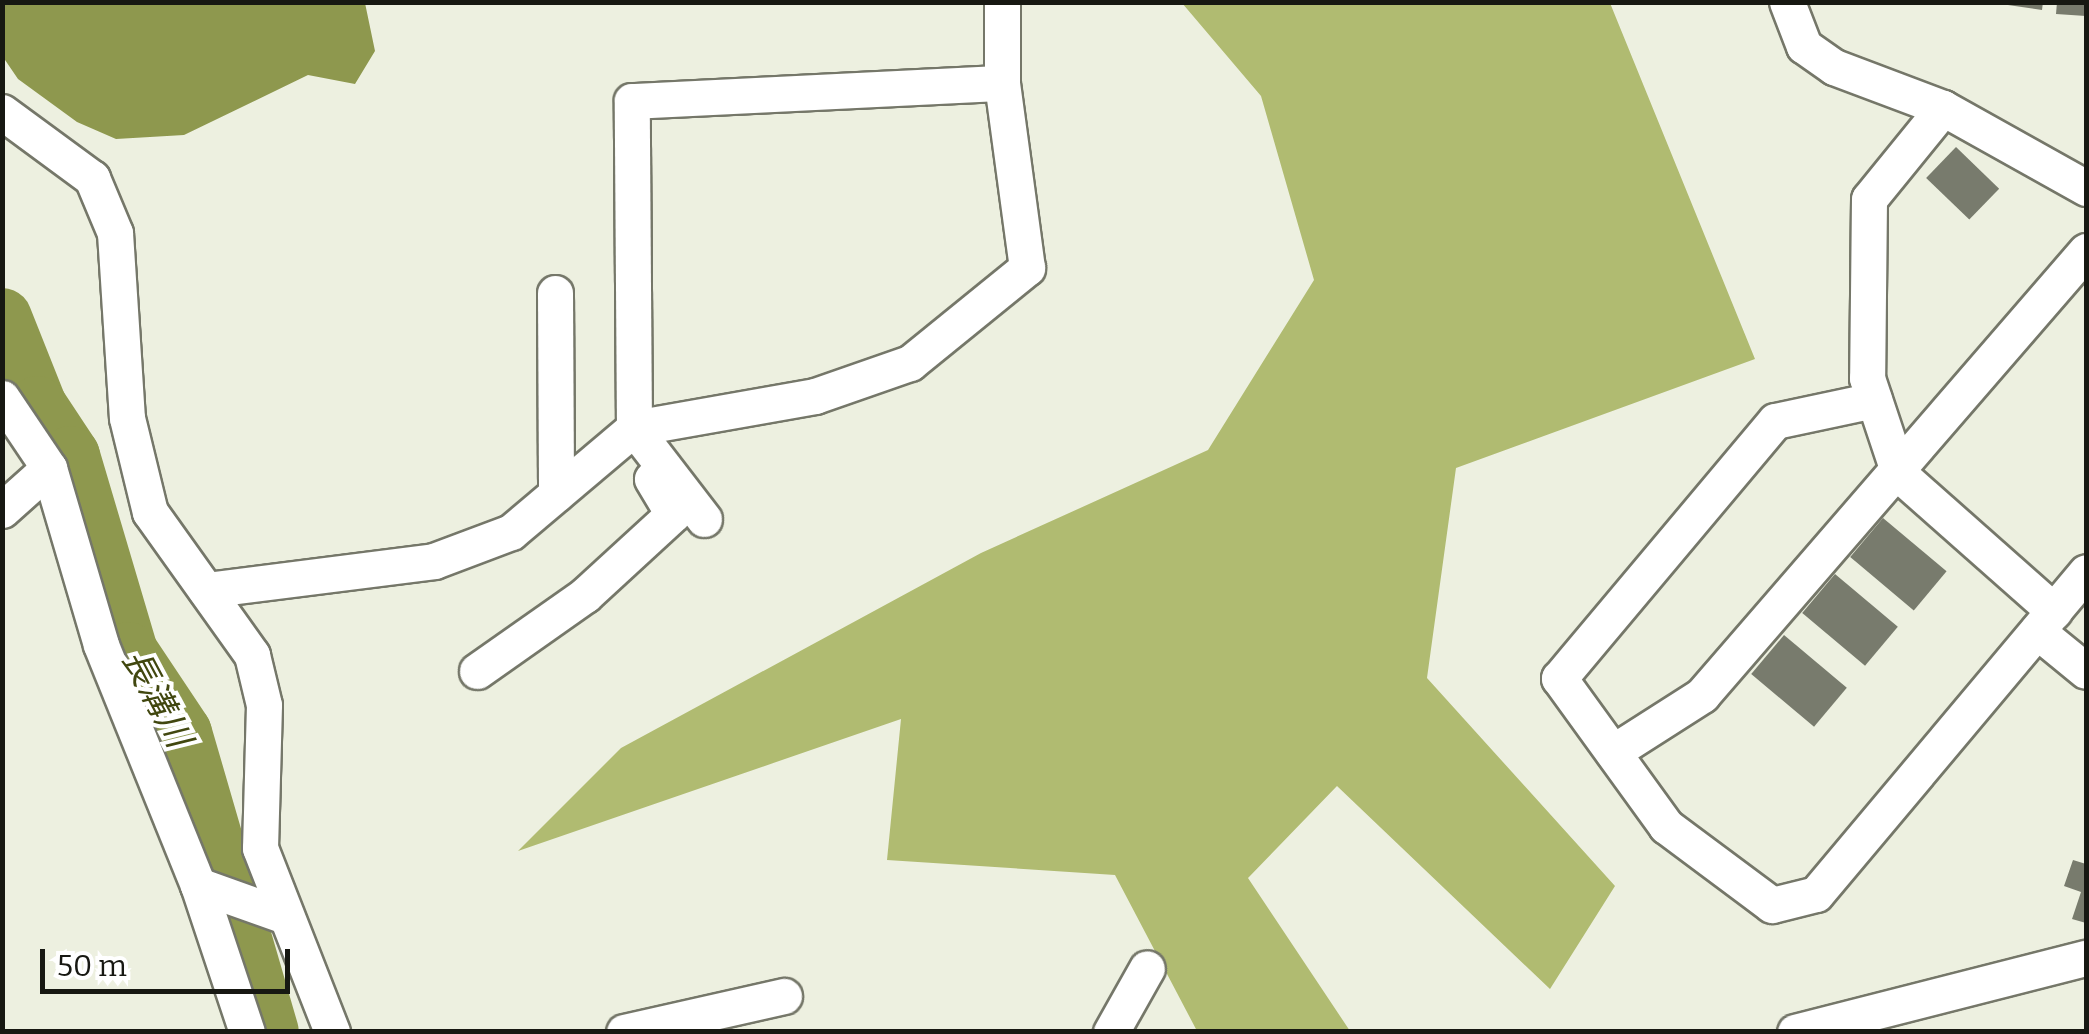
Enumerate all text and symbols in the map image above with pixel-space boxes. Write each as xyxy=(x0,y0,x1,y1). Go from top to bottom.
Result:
water label: 長溝川 xyxy=(114,642,200,754)
scale bar xyxy=(45,929,295,991)
text: 50 m xyxy=(57,948,127,984)

